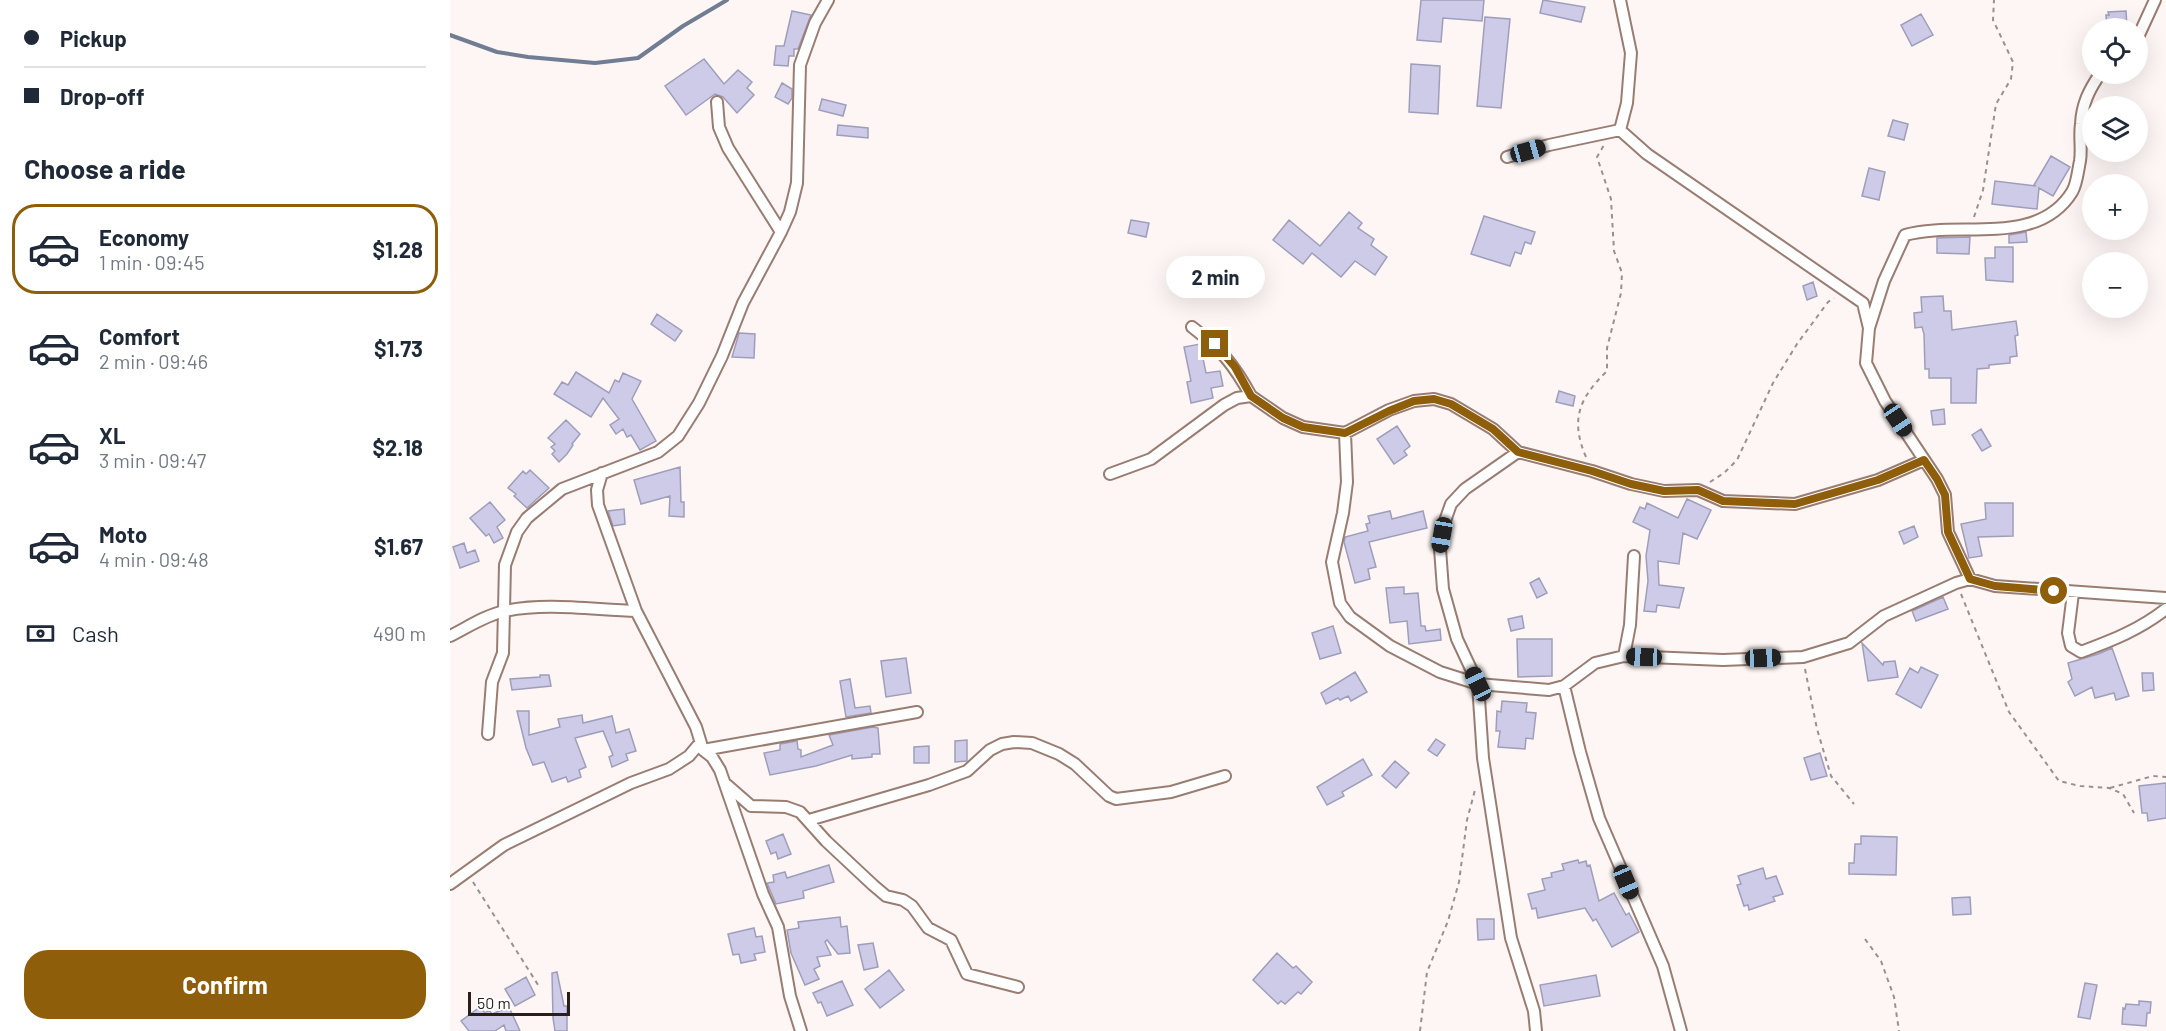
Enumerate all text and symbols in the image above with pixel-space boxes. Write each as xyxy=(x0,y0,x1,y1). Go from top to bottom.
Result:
map controls xyxy=(2082,18,2148,318)
button: locate xyxy=(2082,18,2148,84)
text: Pickup xyxy=(60,25,127,51)
text: Drop-off xyxy=(60,83,144,109)
button: layers xyxy=(2082,96,2148,162)
car xyxy=(1508,137,1548,165)
text: Choose a ride xyxy=(24,152,186,184)
button: + xyxy=(2082,174,2148,240)
icon: car xyxy=(27,222,81,276)
text: Economy xyxy=(99,224,189,250)
text: $1.28 xyxy=(372,236,423,262)
text: 1 min · 09:45 xyxy=(99,250,204,274)
button: − xyxy=(2082,252,2148,318)
callout: 2 min xyxy=(1166,257,1264,299)
text: 2 min xyxy=(1192,265,1239,289)
icon: car xyxy=(27,321,81,375)
text: Comfort xyxy=(99,323,180,349)
route end xyxy=(1201,330,1228,357)
text: $1.73 xyxy=(374,335,423,361)
text: 2 min · 09:46 xyxy=(99,349,208,373)
car xyxy=(1880,400,1916,440)
icon: car xyxy=(27,420,81,474)
text: XL xyxy=(99,422,125,448)
text: $2.18 xyxy=(372,434,423,460)
text: 3 min · 09:47 xyxy=(99,448,206,472)
car xyxy=(1430,516,1454,554)
icon: car xyxy=(27,519,81,573)
text: Moto xyxy=(99,521,147,547)
text: $1.67 xyxy=(374,533,423,559)
text: 4 min · 09:48 xyxy=(99,547,209,571)
route start xyxy=(2040,577,2067,604)
icon: cash xyxy=(24,617,57,650)
text: Cash xyxy=(72,620,119,646)
text: 490 m xyxy=(373,621,426,645)
car xyxy=(1626,647,1662,667)
car xyxy=(1745,648,1781,668)
car xyxy=(1462,664,1494,704)
car xyxy=(1611,862,1641,902)
button: Confirm xyxy=(24,950,426,1019)
scale bar xyxy=(468,989,570,1016)
text: 50 m xyxy=(477,993,511,1012)

